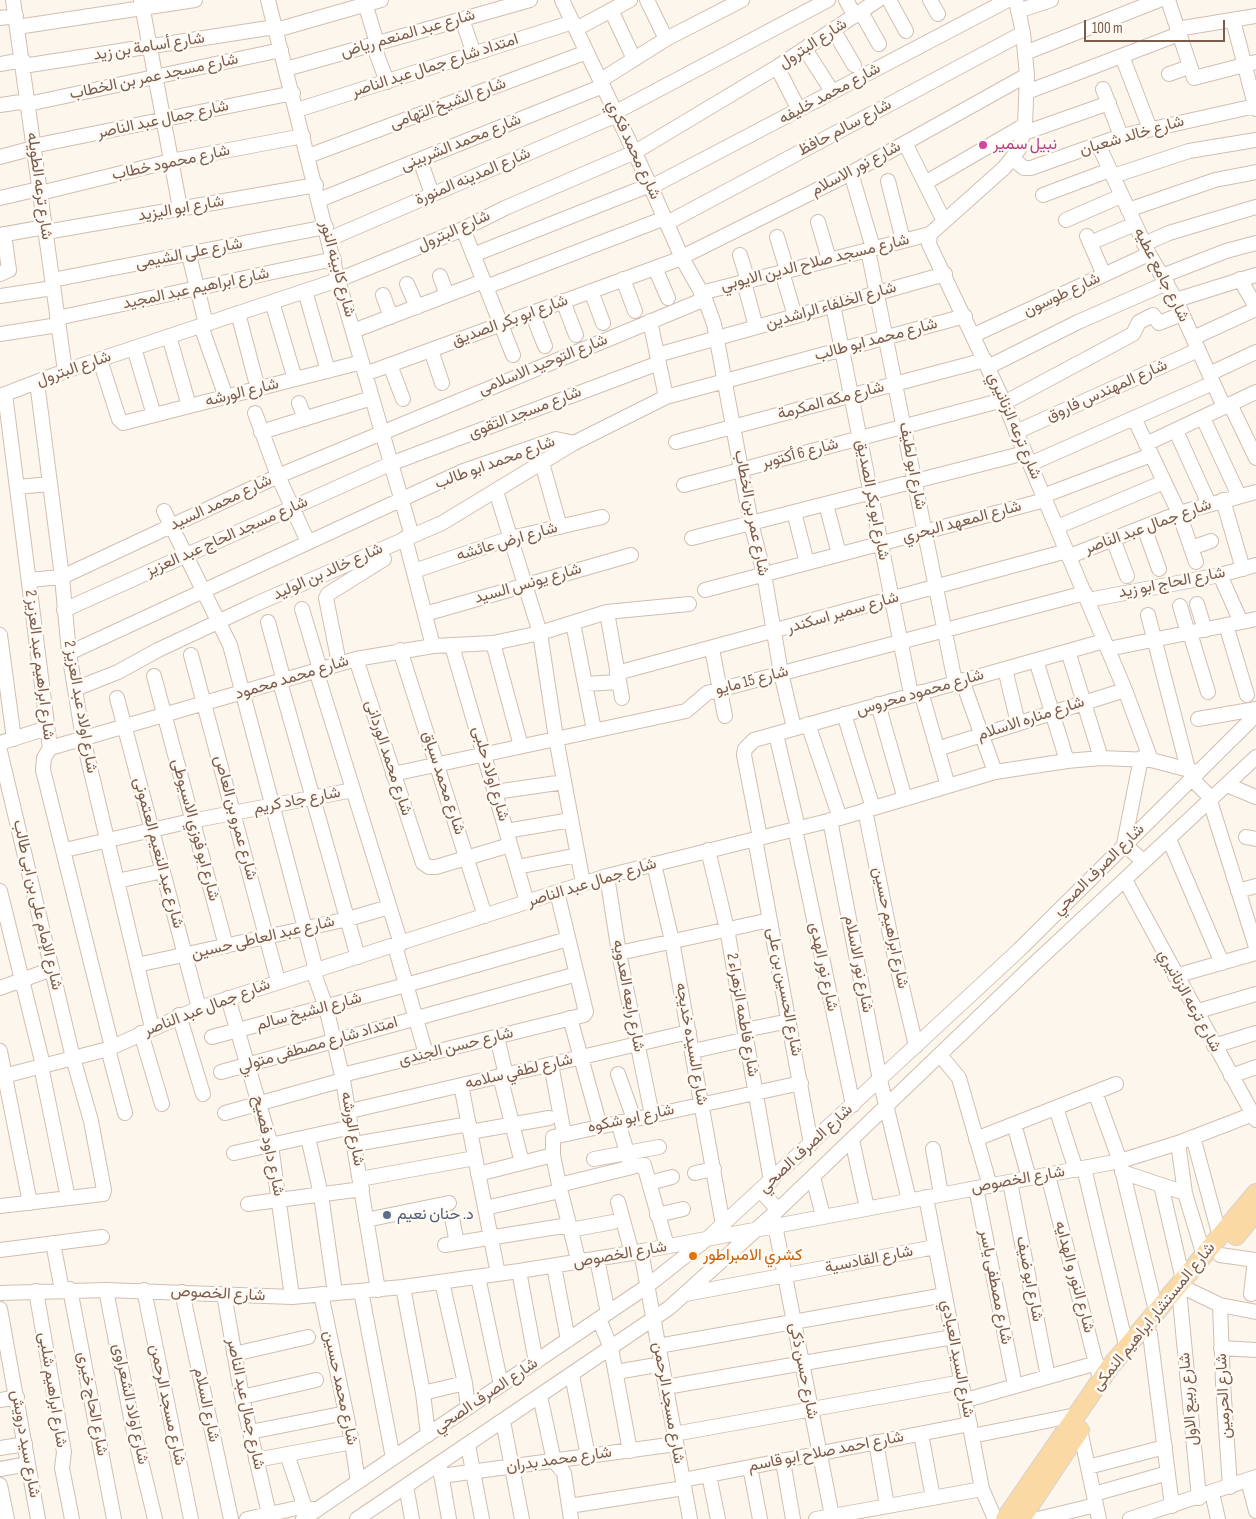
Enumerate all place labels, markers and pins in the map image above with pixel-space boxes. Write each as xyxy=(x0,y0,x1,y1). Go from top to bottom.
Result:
place label: نبيل سمير xyxy=(993,135,1057,155)
marker: نبيل سمير xyxy=(977,139,989,151)
place label: د. حنان نعيم xyxy=(397,1205,474,1225)
marker: د. حنان نعيم xyxy=(381,1209,393,1221)
place label: كشري الامبراطور xyxy=(703,1246,802,1266)
marker: كشري الامبراطور xyxy=(687,1250,699,1262)

